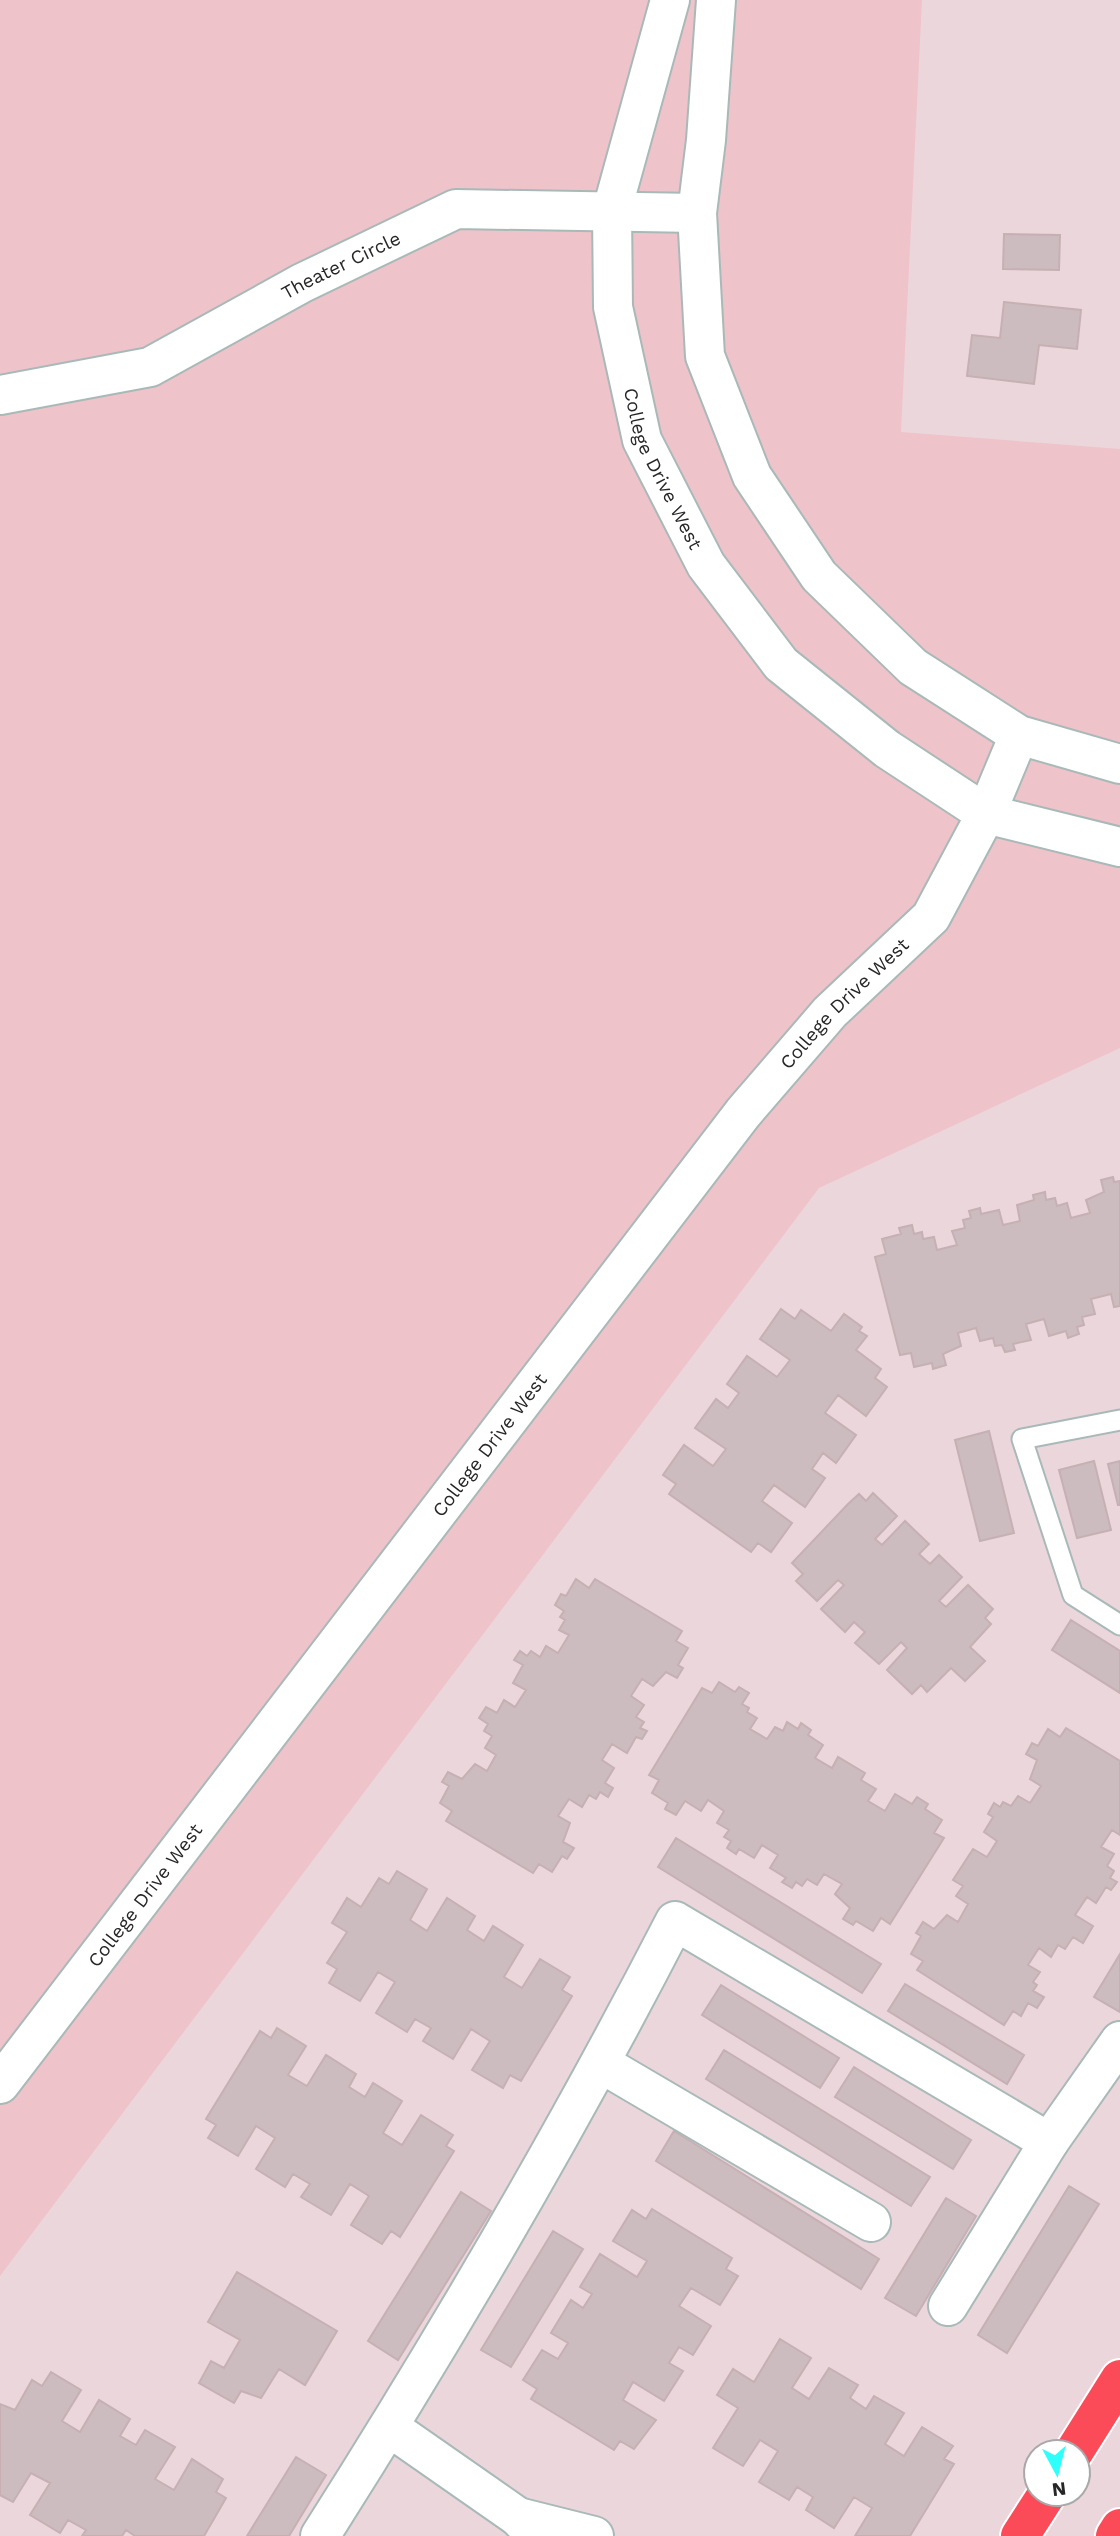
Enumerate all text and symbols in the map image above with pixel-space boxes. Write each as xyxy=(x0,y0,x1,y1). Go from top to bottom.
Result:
street label: Theater Circle xyxy=(277,226,404,304)
street label: College Drive West xyxy=(619,386,707,553)
street label: College Drive West xyxy=(775,933,913,1074)
street label: College Drive West xyxy=(427,1369,552,1521)
street label: College Drive West xyxy=(83,1819,207,1972)
north arrow xyxy=(1022,2438,1092,2508)
text: N xyxy=(1051,2477,1067,2502)

